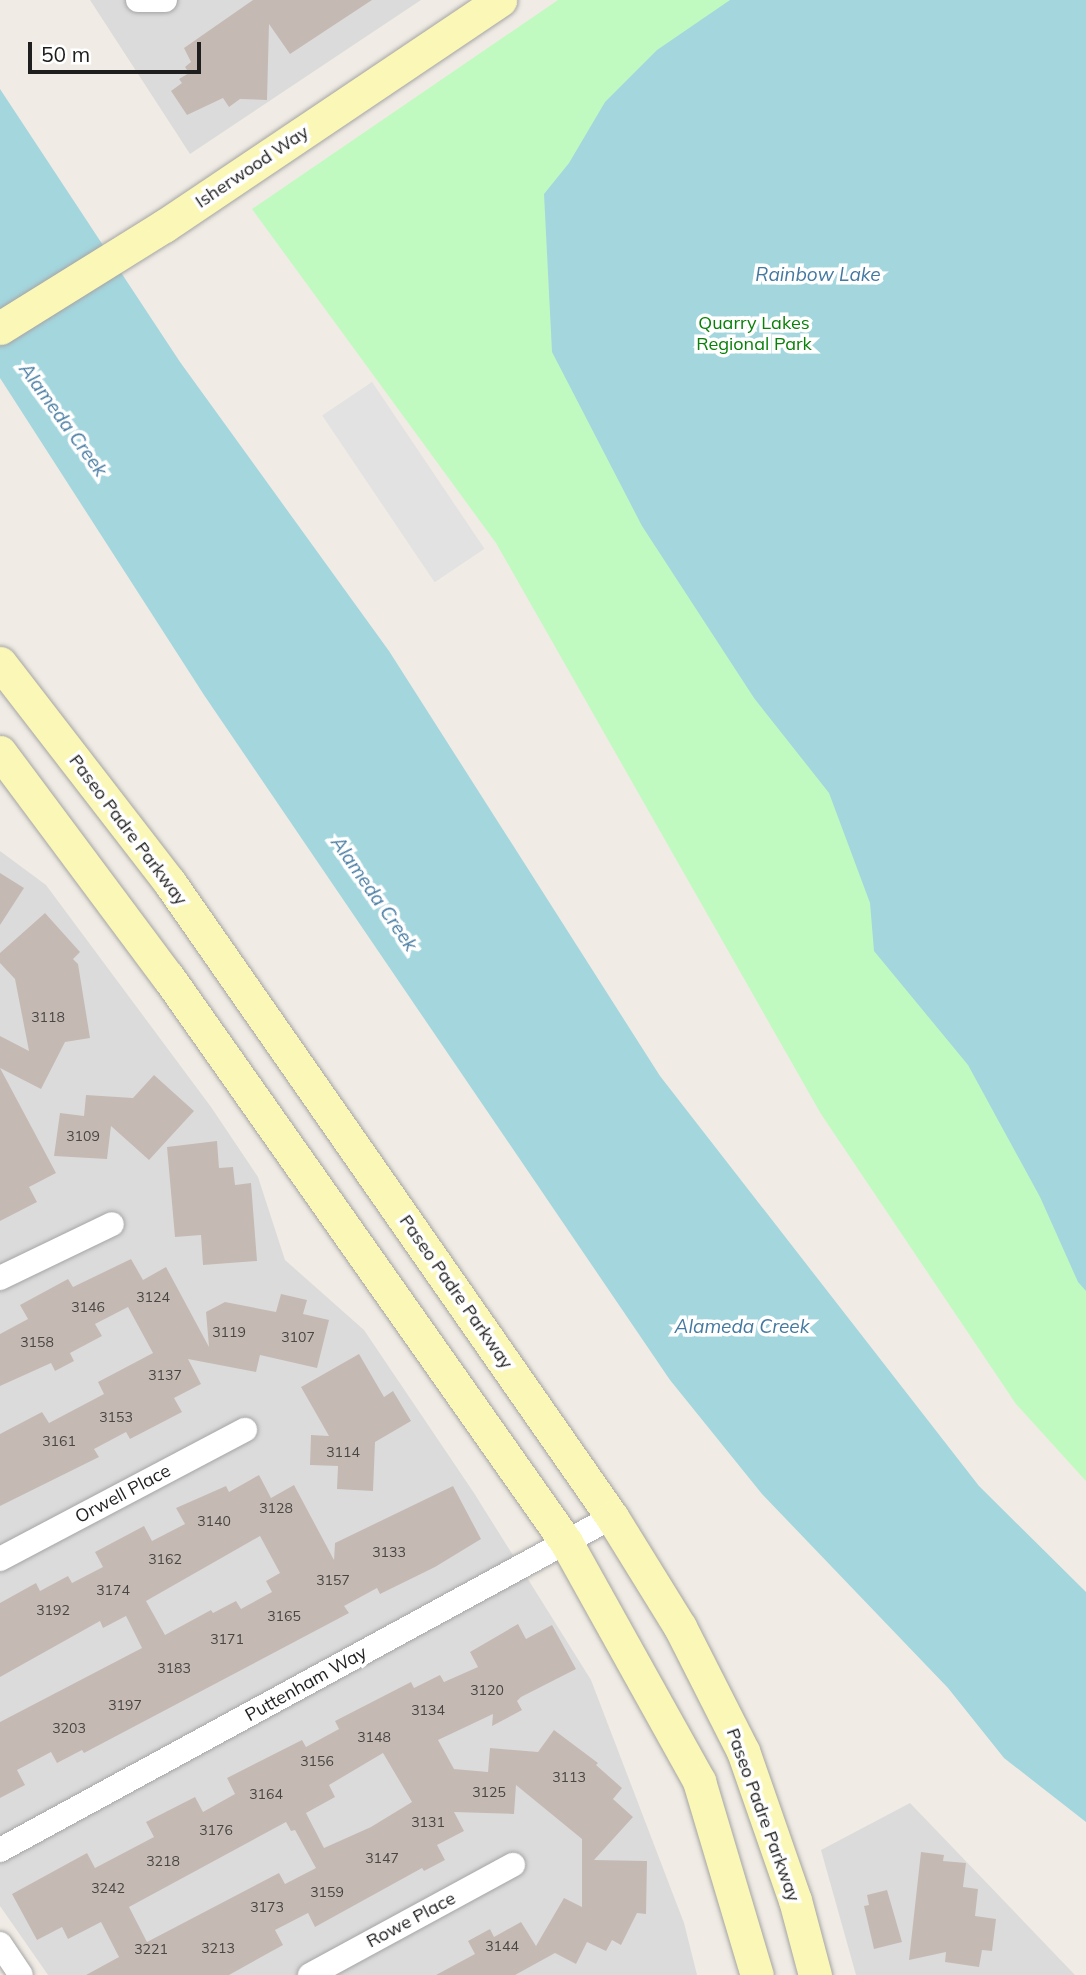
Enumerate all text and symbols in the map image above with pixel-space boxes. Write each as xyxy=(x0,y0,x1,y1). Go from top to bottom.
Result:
scale bar xyxy=(32,28,205,72)
text: 50 m xyxy=(41,41,90,67)
street label: Isherwood Way xyxy=(191,121,313,213)
water label: Rainbow Lake xyxy=(755,264,881,286)
park label: Quarry Lakes Regional Park xyxy=(696,313,812,356)
water label: Alameda Creek xyxy=(14,359,112,481)
street label: Paseo Padre Parkway xyxy=(64,750,192,910)
water label: Alameda Creek xyxy=(326,832,422,956)
house number: 3118 xyxy=(31,1009,65,1025)
house number: 3109 xyxy=(66,1128,100,1144)
street label: Paseo Padre Parkway xyxy=(395,1211,517,1373)
house number: 3124 xyxy=(136,1289,170,1305)
house number: 3146 xyxy=(71,1299,105,1315)
water label: Alameda Creek xyxy=(675,1316,809,1338)
house number: 3119 xyxy=(212,1324,246,1340)
house number: 3107 xyxy=(281,1329,315,1345)
house number: 3158 xyxy=(20,1334,54,1350)
house number: 3137 xyxy=(148,1367,182,1383)
house number: 3153 xyxy=(99,1409,133,1425)
house number: 3161 xyxy=(42,1433,76,1449)
house number: 3114 xyxy=(326,1444,360,1460)
street label: Orwell Place xyxy=(72,1460,174,1528)
house number: 3128 xyxy=(259,1500,293,1516)
house number: 3140 xyxy=(197,1513,231,1529)
house number: 3133 xyxy=(372,1544,406,1560)
house number: 3162 xyxy=(148,1551,182,1567)
house number: 3157 xyxy=(316,1572,350,1588)
house number: 3174 xyxy=(96,1582,130,1598)
house number: 3192 xyxy=(36,1602,70,1618)
house number: 3165 xyxy=(267,1608,301,1624)
house number: 3171 xyxy=(210,1631,244,1647)
street label: Puttenham Way xyxy=(241,1642,371,1726)
house number: 3183 xyxy=(157,1660,191,1676)
house number: 3120 xyxy=(470,1682,504,1698)
house number: 3197 xyxy=(108,1697,142,1713)
house number: 3134 xyxy=(411,1702,445,1718)
house number: 3203 xyxy=(52,1720,86,1736)
street label: Paseo Padre Parkway xyxy=(722,1725,804,1905)
house number: 3148 xyxy=(357,1729,391,1745)
house number: 3156 xyxy=(300,1753,334,1769)
house number: 3113 xyxy=(552,1769,586,1785)
house number: 3125 xyxy=(472,1784,506,1800)
house number: 3164 xyxy=(249,1786,283,1802)
house number: 3131 xyxy=(411,1814,445,1830)
house number: 3176 xyxy=(199,1822,233,1838)
house number: 3147 xyxy=(365,1850,399,1866)
house number: 3218 xyxy=(146,1853,180,1869)
house number: 3242 xyxy=(91,1880,125,1896)
house number: 3159 xyxy=(310,1884,344,1900)
street label: Rowe Place xyxy=(363,1888,459,1952)
house number: 3173 xyxy=(250,1899,284,1915)
house number: 3144 xyxy=(485,1938,519,1954)
house number: 3213 xyxy=(201,1940,235,1956)
house number: 3221 xyxy=(134,1941,168,1957)

